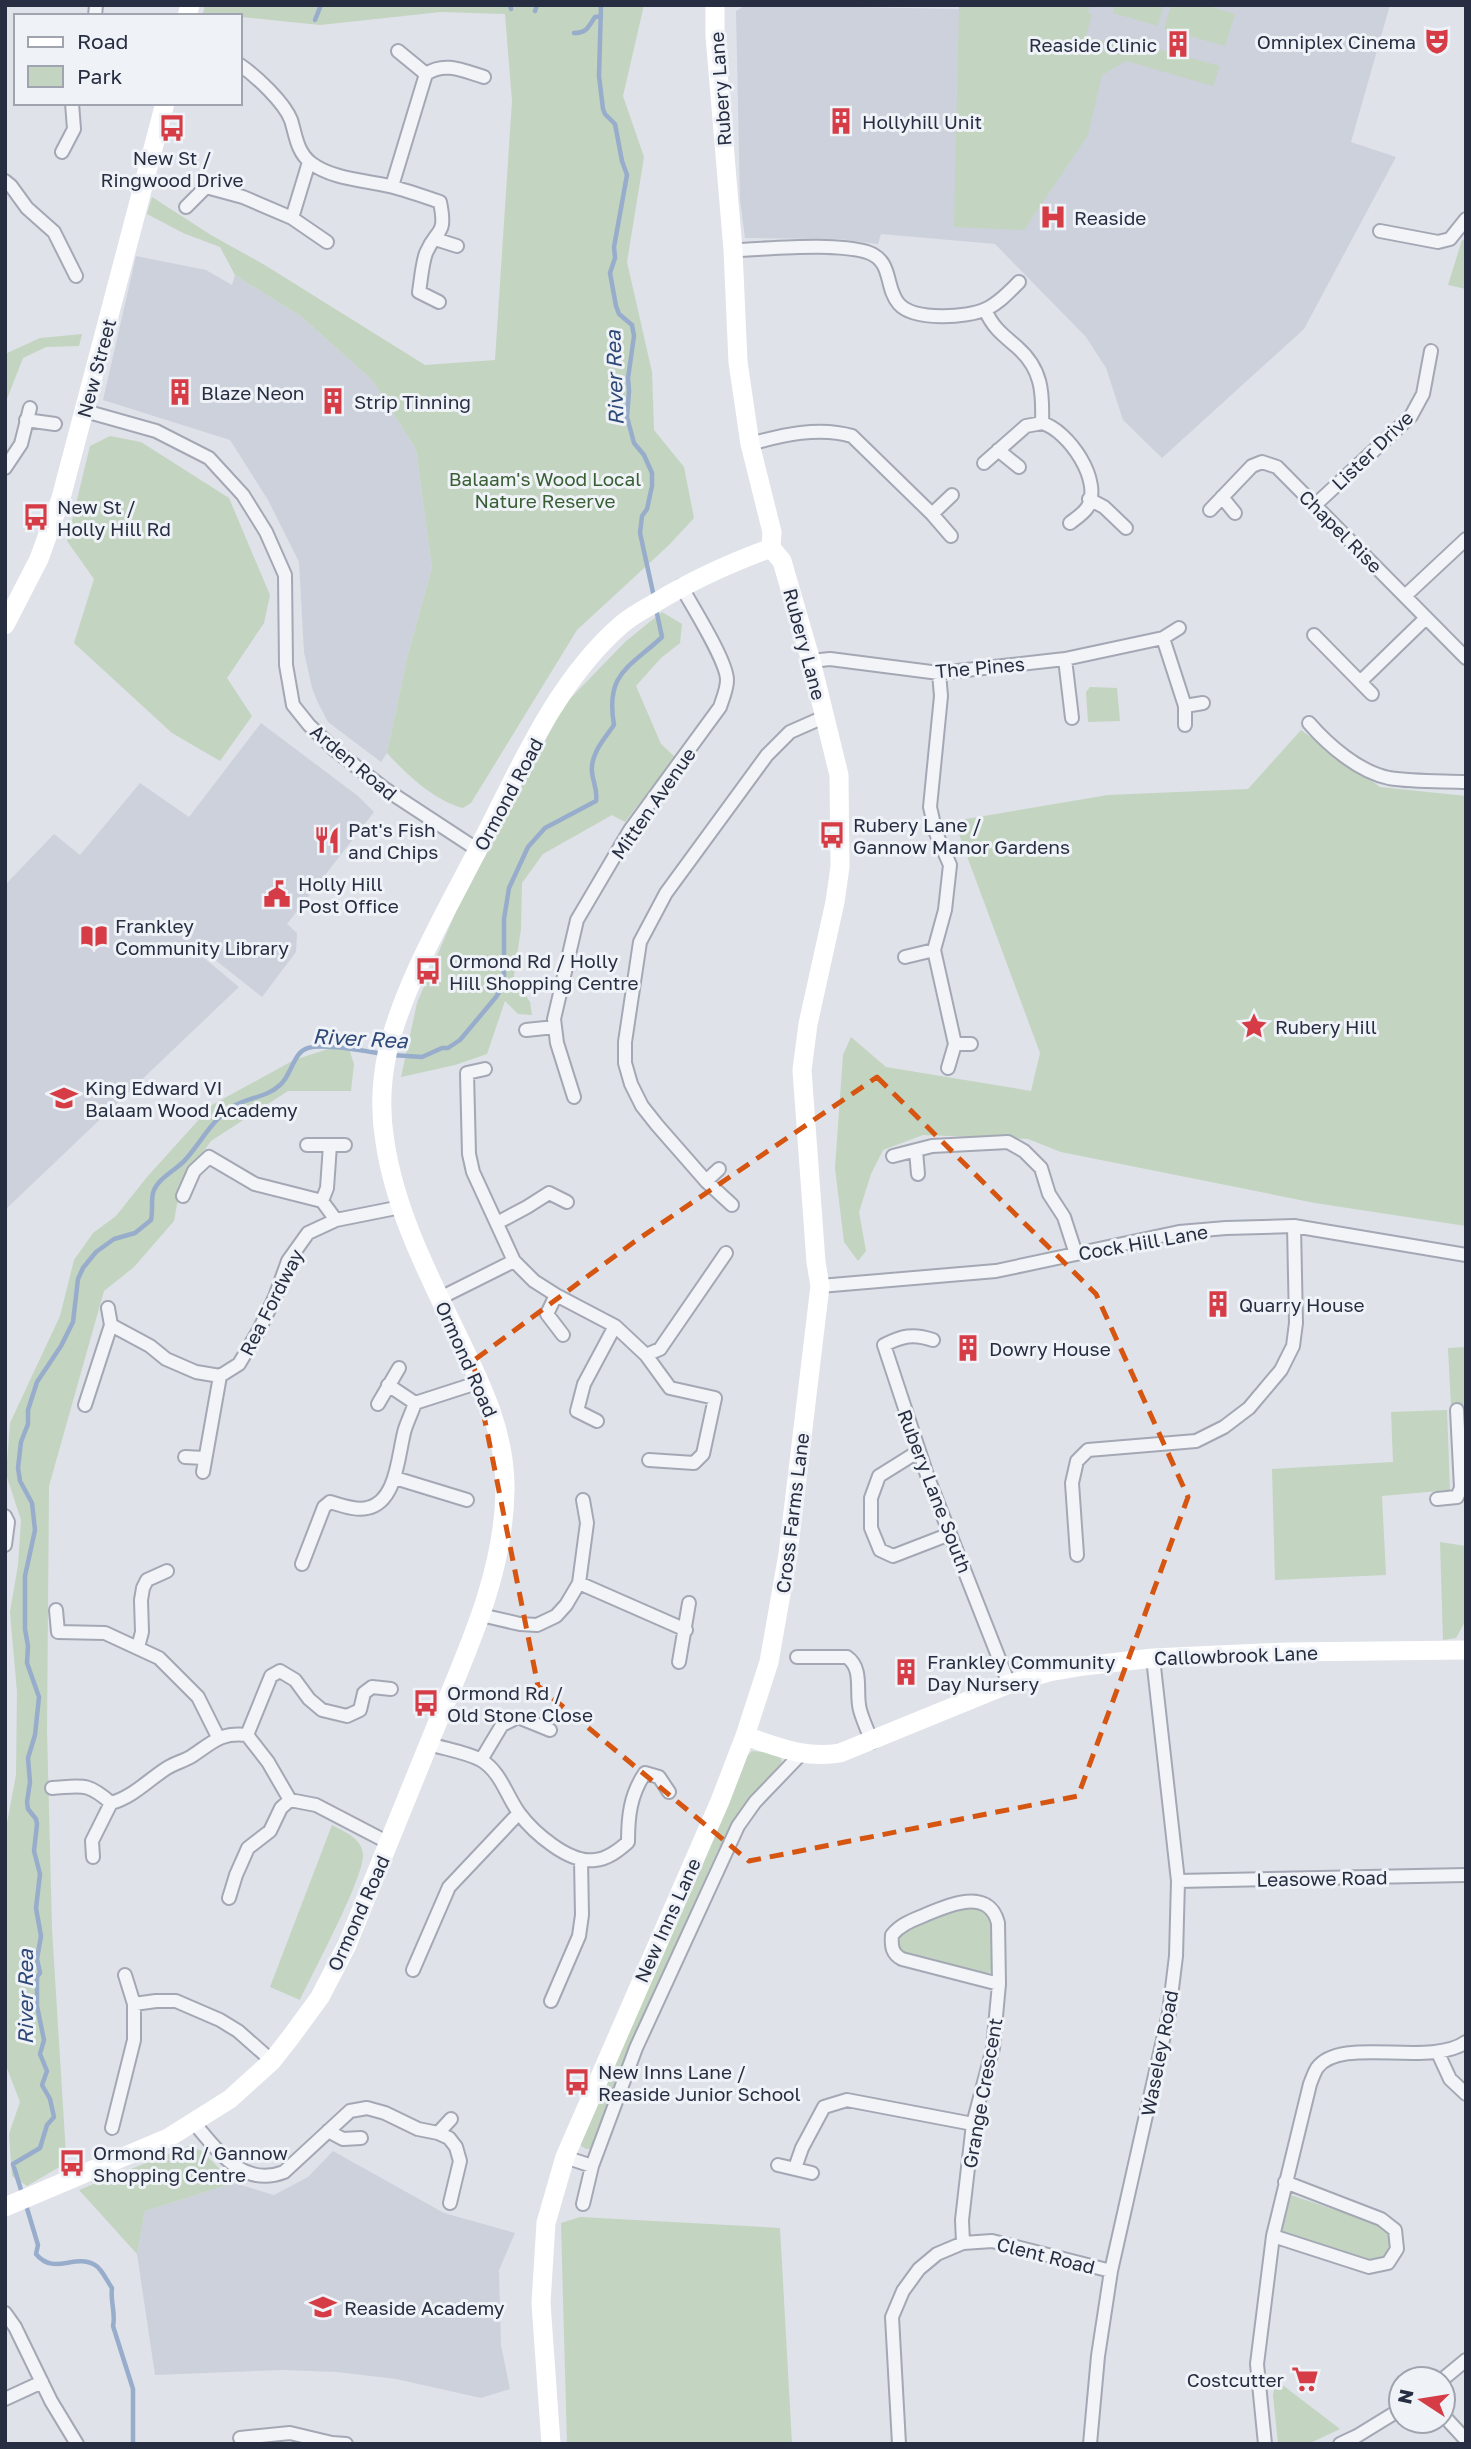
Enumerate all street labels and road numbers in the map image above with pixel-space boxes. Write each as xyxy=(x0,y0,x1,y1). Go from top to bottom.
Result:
street label: Rubery Lane xyxy=(705,31,735,147)
street label: New Street xyxy=(72,316,120,420)
street label: Lister Drive xyxy=(1327,406,1417,494)
street label: Chapel Rise xyxy=(1295,485,1387,577)
street label: Rubery Lane xyxy=(779,586,831,702)
street label: The Pines xyxy=(934,652,1026,682)
street label: Arden Road xyxy=(306,719,402,805)
street label: Ormond Road xyxy=(469,734,547,854)
street label: Mitten Avenue xyxy=(606,743,700,863)
street label: Cock Hill Lane xyxy=(1076,1219,1210,1265)
street label: Rea Fordway xyxy=(234,1244,308,1359)
street label: Ormond Road xyxy=(431,1298,503,1420)
street label: Rubery Lane South xyxy=(893,1406,977,1576)
street label: Cross Farms Lane xyxy=(771,1431,813,1595)
street label: Callowbrook Lane xyxy=(1154,1641,1318,1669)
street label: Ormond Road xyxy=(322,1852,394,1974)
street label: New Inns Lane xyxy=(629,1854,705,1986)
street label: Leasowe Road xyxy=(1256,1865,1388,1891)
street label: Waseley Road xyxy=(1136,1988,1182,2118)
street label: Grange Crescent xyxy=(957,2016,1007,2170)
street label: Clent Road xyxy=(995,2232,1097,2278)

